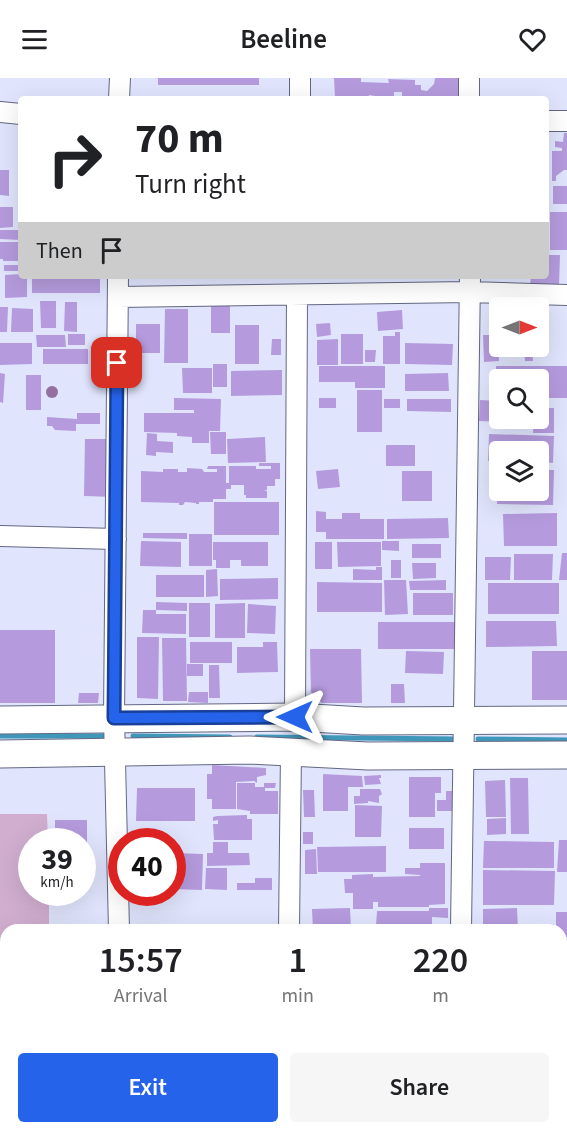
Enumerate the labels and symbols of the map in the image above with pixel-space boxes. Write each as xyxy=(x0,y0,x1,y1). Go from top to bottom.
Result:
north arrow xyxy=(489,297,549,357)
pin xyxy=(91,337,142,388)
position arrow xyxy=(263,685,327,749)
speed limit sign: 40 xyxy=(108,828,186,906)

